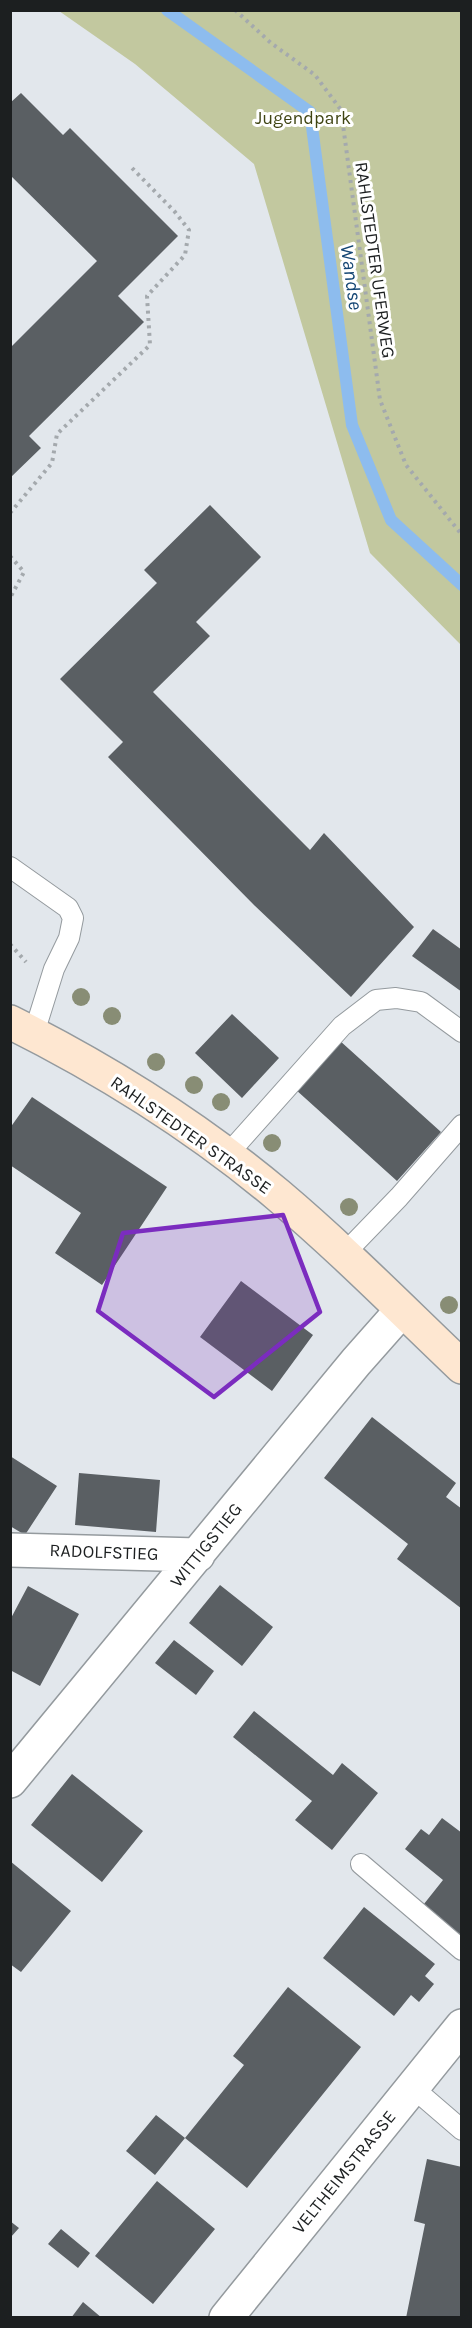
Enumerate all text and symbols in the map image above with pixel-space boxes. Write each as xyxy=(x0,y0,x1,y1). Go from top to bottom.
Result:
park label: Jugendpark xyxy=(255,107,351,129)
street label: RAHLSTEDTER UFERWEG xyxy=(350,160,400,360)
water label: Wandse xyxy=(336,243,367,311)
street label: RAHLSTEDTER STRASSE xyxy=(106,1071,276,1199)
street label: WITTIGSTIEG xyxy=(165,1498,247,1592)
street label: RADOLFSTIEG xyxy=(49,1539,159,1565)
street label: VELTHEIMSTRASSE xyxy=(288,2106,400,2238)

